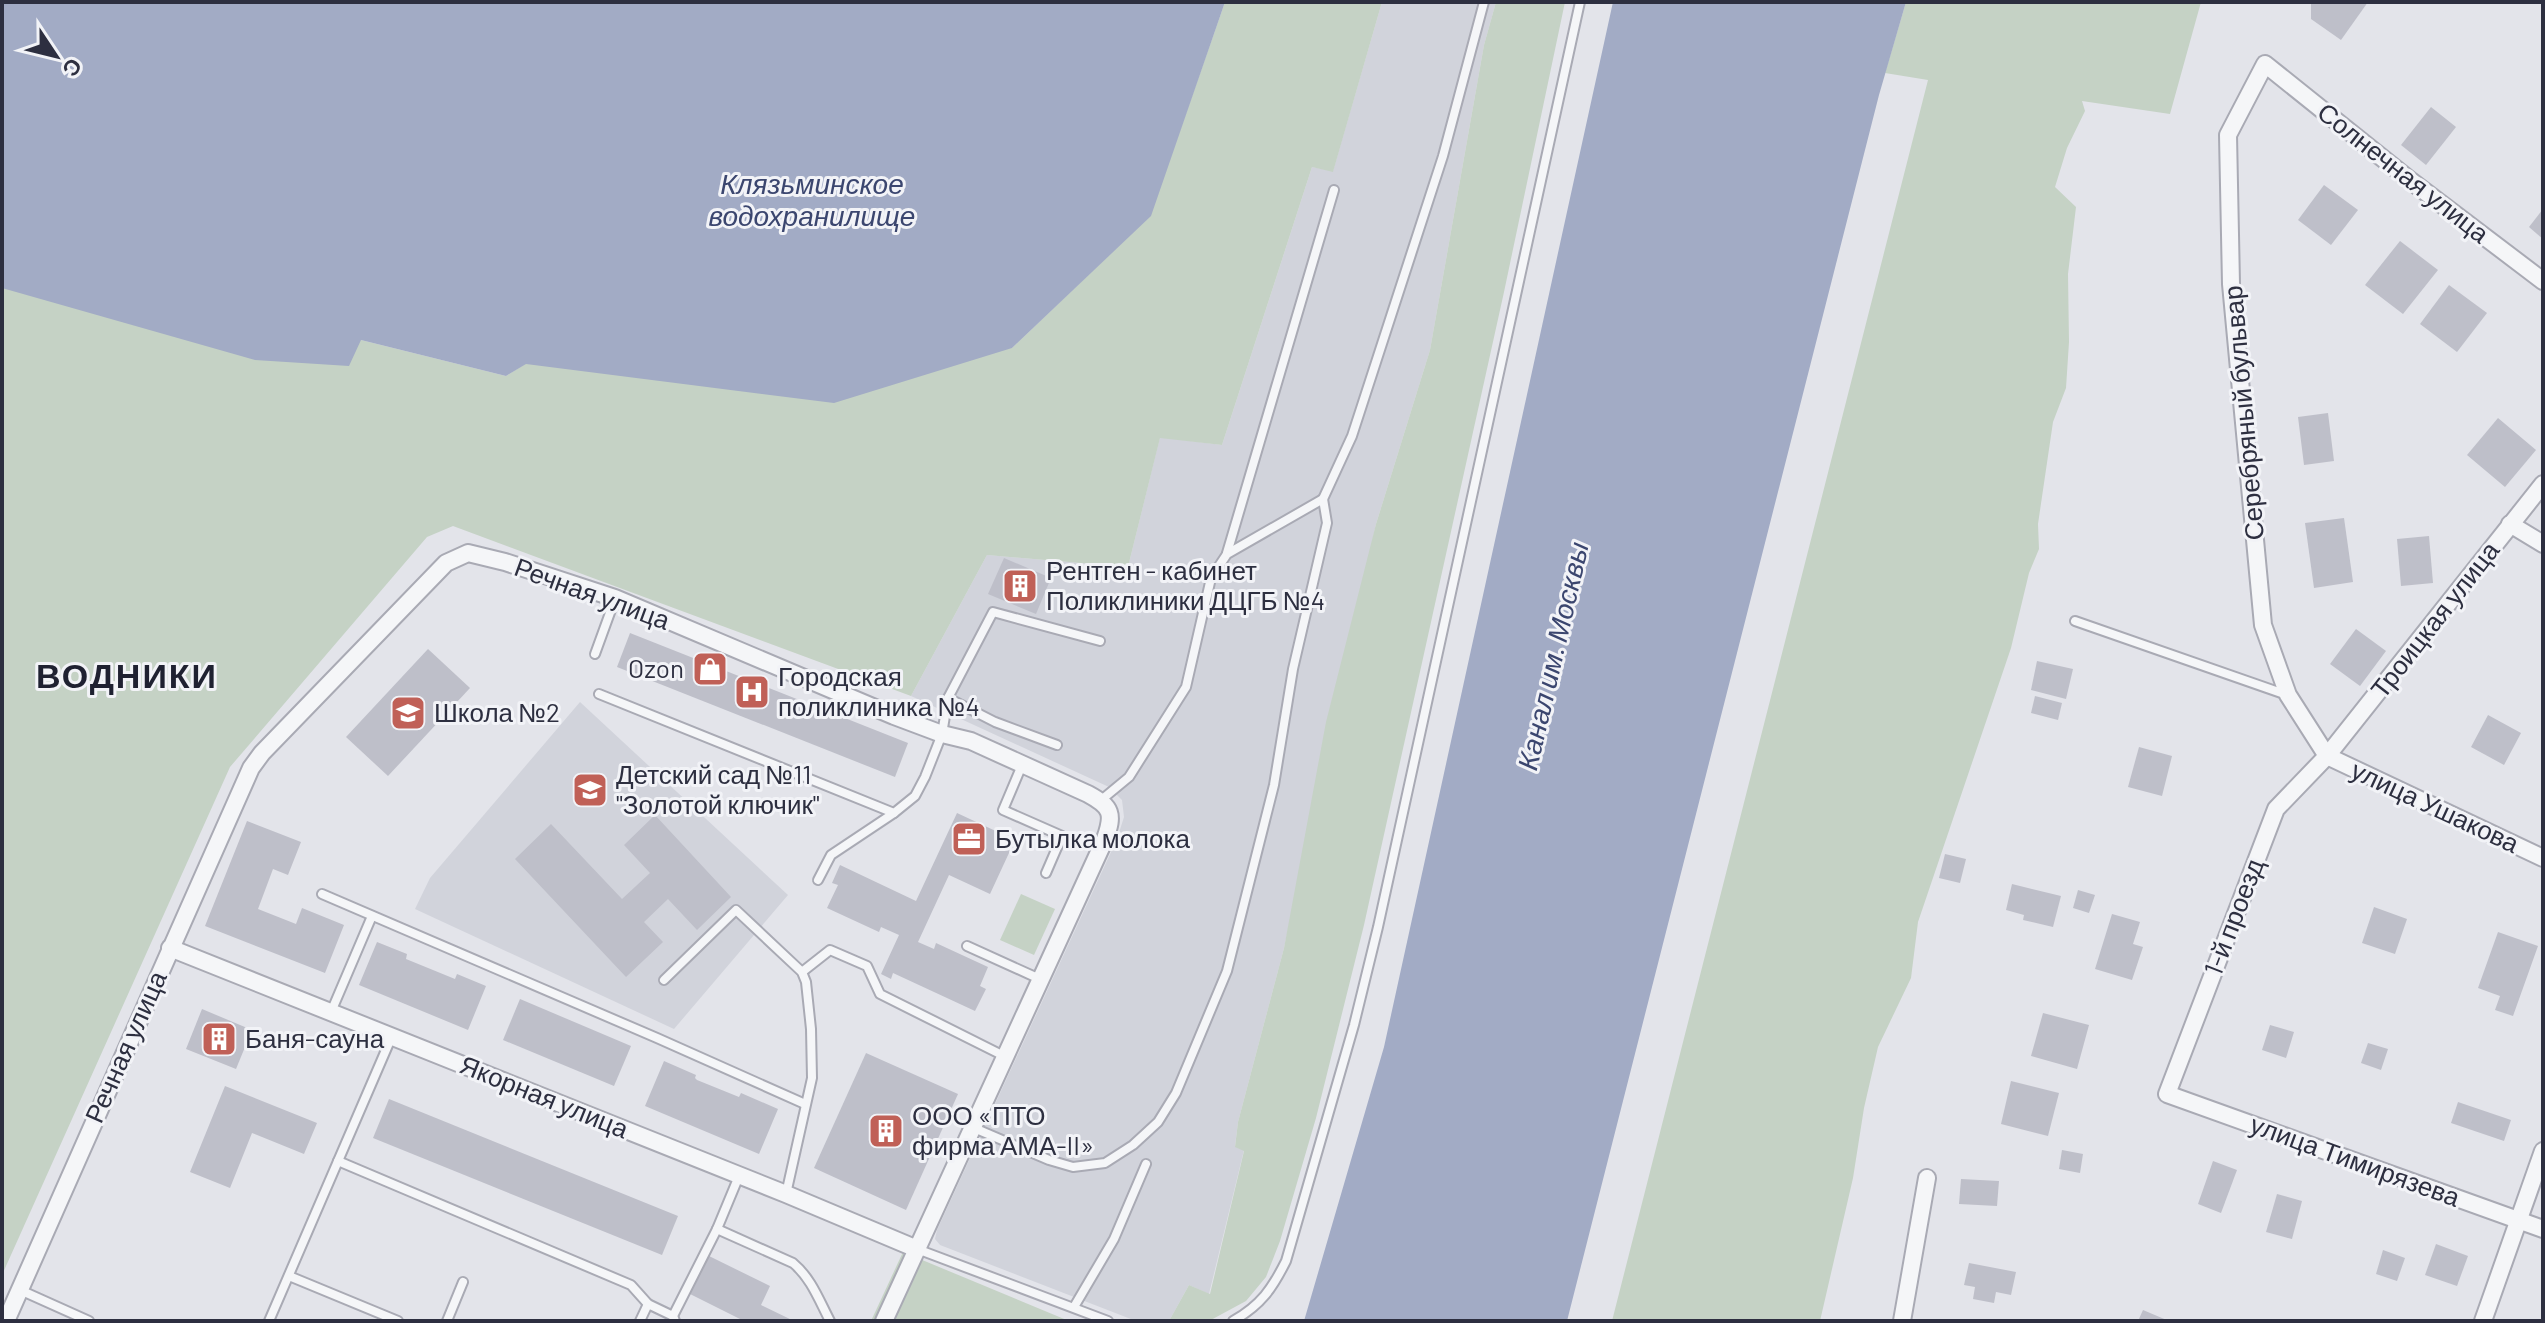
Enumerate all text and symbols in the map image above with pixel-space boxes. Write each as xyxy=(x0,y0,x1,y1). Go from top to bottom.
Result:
north arrow xyxy=(16,16,96,96)
text: С xyxy=(58,54,88,82)
street label: Солнечная улица xyxy=(2312,95,2496,249)
water label: Клязьминское водохранилище xyxy=(709,166,915,232)
street label: Серебряный бульвар xyxy=(2216,284,2269,542)
street label: Троицкая улица xyxy=(2363,534,2505,703)
water label: Канал им. Москвы xyxy=(1509,538,1595,773)
street label: Речная улица xyxy=(511,550,675,635)
place label: Рентген - кабинет Поликлиники ДЦГБ №4 xyxy=(1046,554,1325,615)
building icon: Рентген - кабинет Поликлиники ДЦГБ №4 xyxy=(1001,567,1039,605)
shop icon: Ozon xyxy=(691,650,729,688)
place label: Ozon xyxy=(628,652,684,683)
district label: ВОДНИКИ xyxy=(36,654,218,695)
place label: Городская поликлиника №4 xyxy=(778,660,980,721)
hospital icon: Городская поликлиника №4 xyxy=(733,673,771,711)
school or university icon: Школа №2 xyxy=(389,694,427,732)
place label: Школа №2 xyxy=(434,696,560,727)
street label: улица Ушакова xyxy=(2347,753,2525,858)
place label: Детский сад №11 "Золотой ключик" xyxy=(616,758,820,819)
school or university icon: Детский сад №11 "Золотой ключик" xyxy=(571,771,609,809)
office icon: Бутылка молока xyxy=(950,820,988,858)
place label: Бутылка молока xyxy=(995,822,1190,853)
street label: 1-й проезд xyxy=(2196,854,2269,979)
street label: Речная улица xyxy=(77,965,172,1127)
building icon: Баня-сауна xyxy=(200,1020,238,1058)
place label: Баня-сауна xyxy=(245,1022,385,1053)
street label: Якорная улица xyxy=(456,1048,634,1144)
place label: ООО «ПТО фирма АМА-II» xyxy=(912,1099,1094,1160)
street label: улица Тимирязева xyxy=(2247,1107,2465,1212)
building icon: ООО «ПТО фирма АМА-II» xyxy=(867,1112,905,1150)

